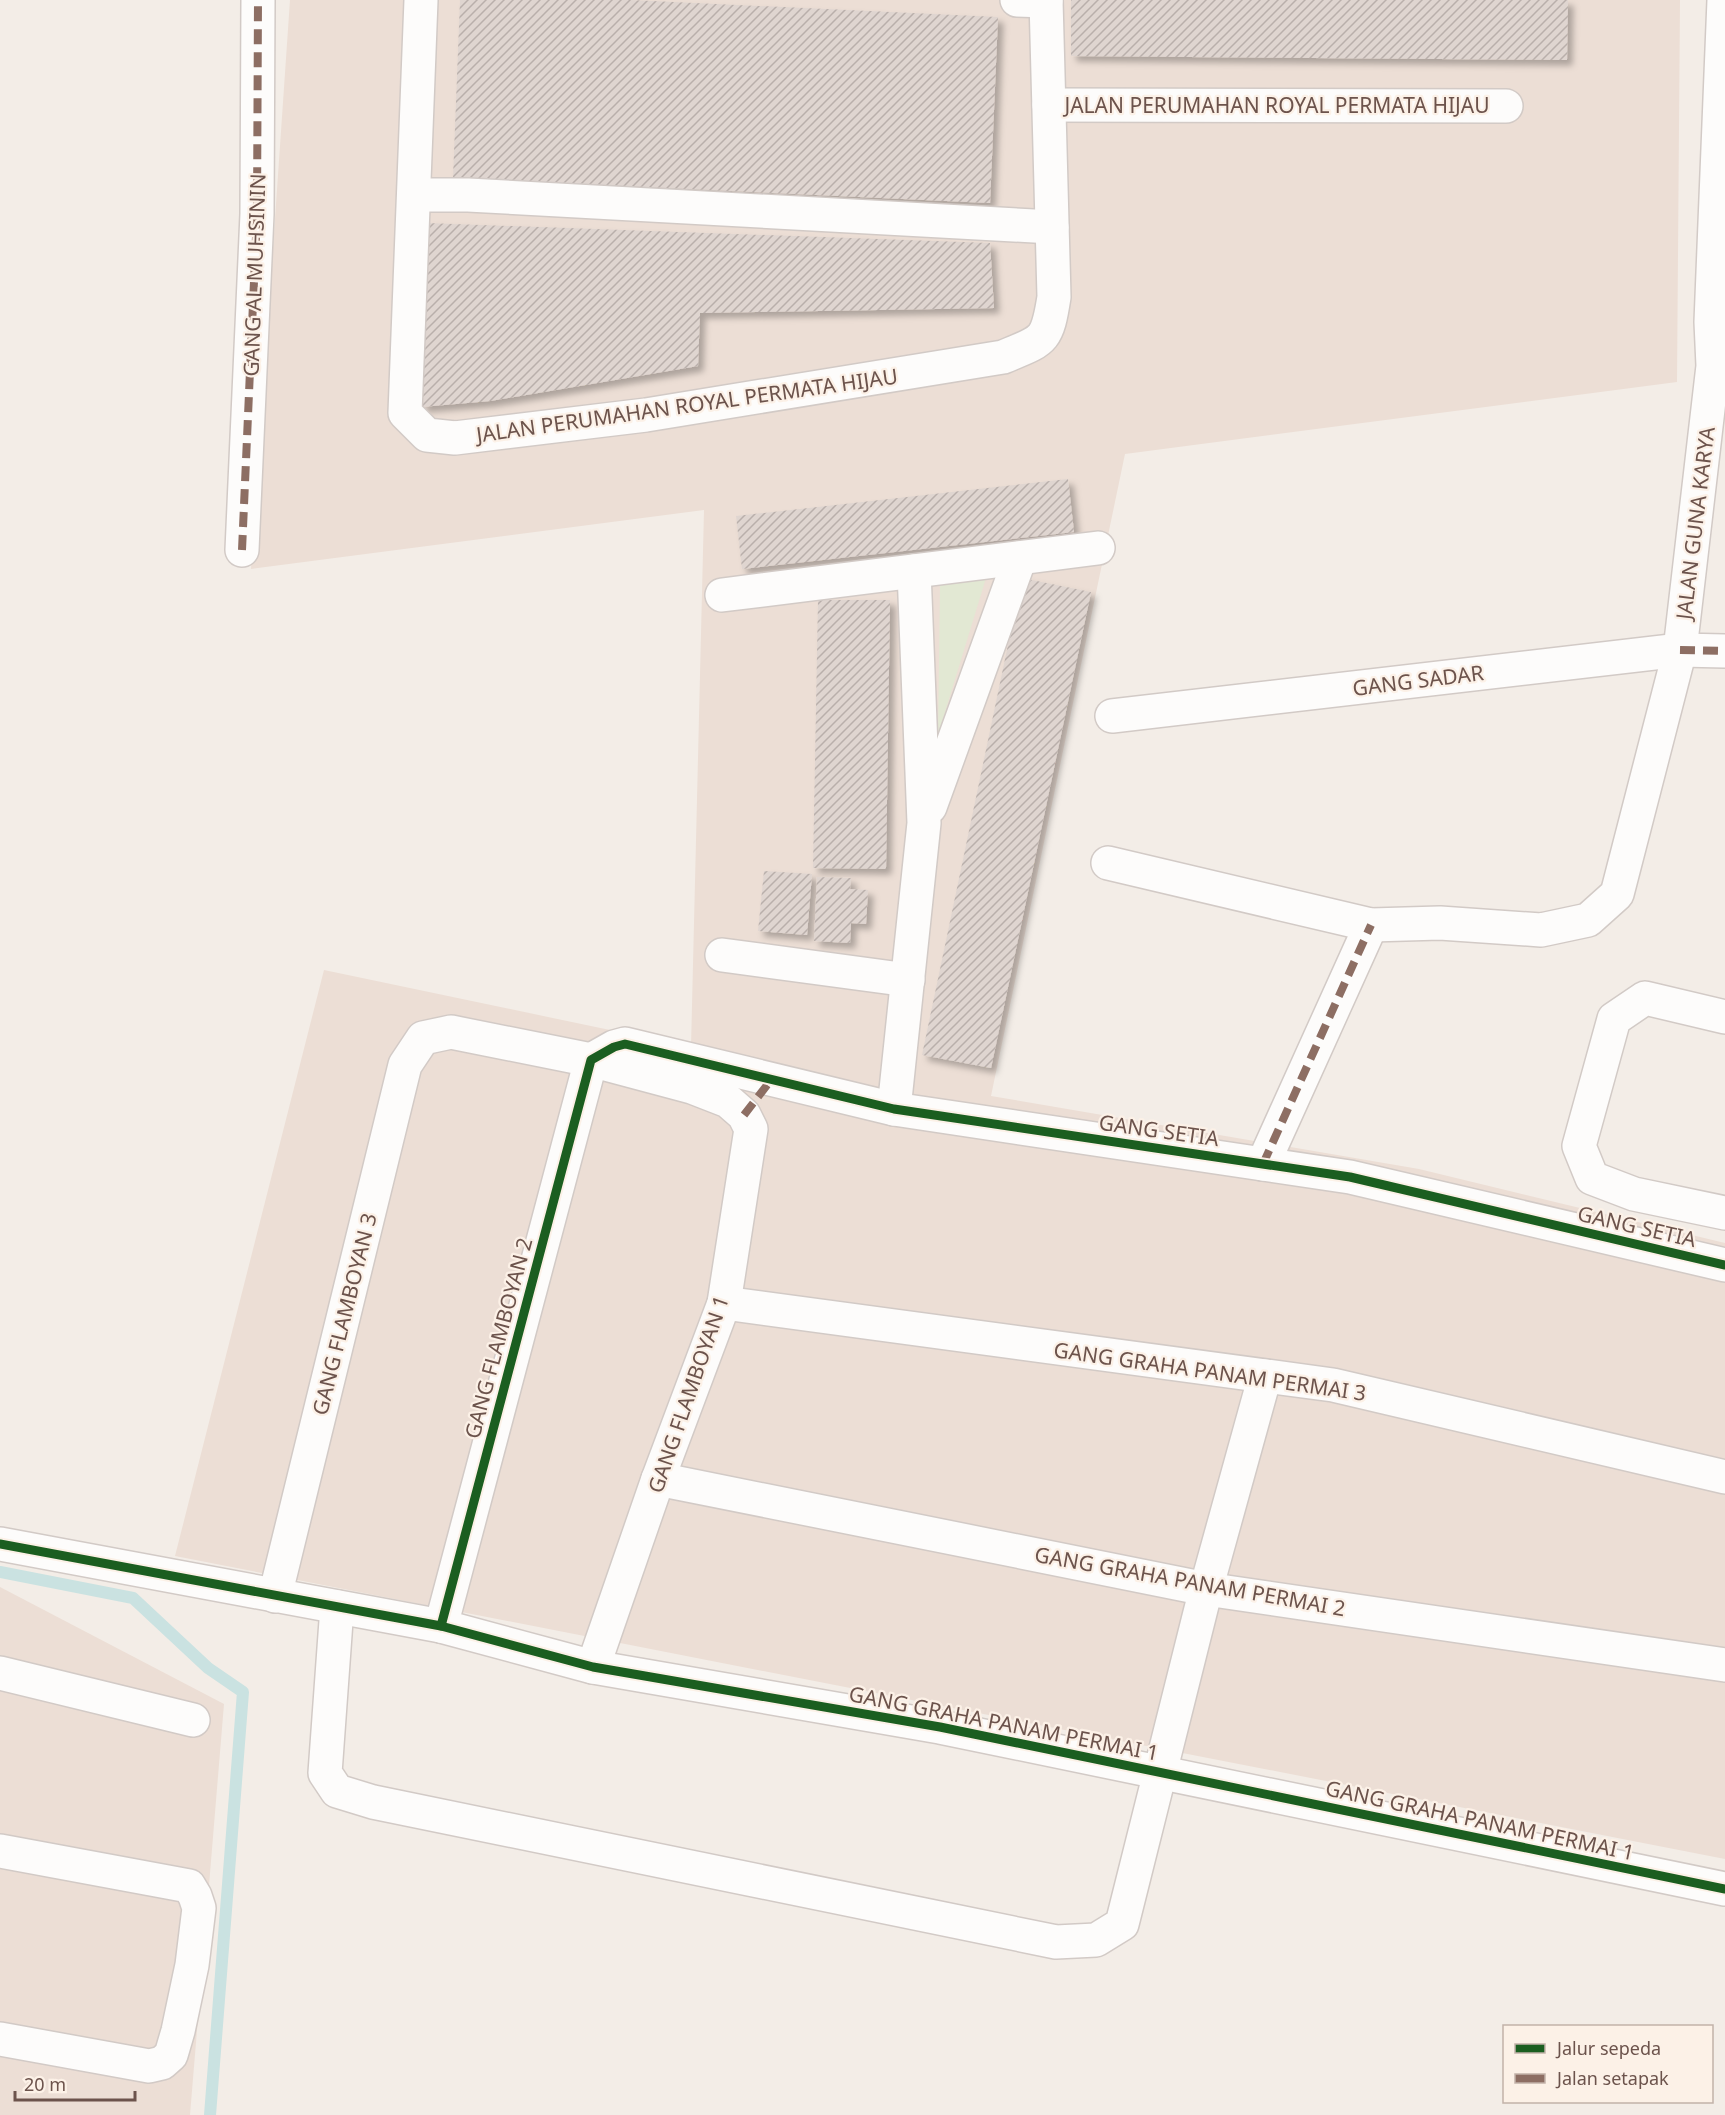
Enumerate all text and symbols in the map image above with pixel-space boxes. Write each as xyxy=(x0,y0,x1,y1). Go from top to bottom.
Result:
street label: JALAN PERUMAHAN ROYAL PERMATA HIJAU xyxy=(1062,91,1490,119)
street label: GANG AL MUHSININ xyxy=(236,173,272,377)
street label: JALAN PERUMAHAN ROYAL PERMATA HIJAU xyxy=(473,362,899,449)
street label: JALAN GUNA KARYA xyxy=(1669,424,1721,623)
street label: GANG SADAR xyxy=(1351,658,1485,702)
street label: GANG SETIA xyxy=(1097,1108,1221,1152)
street label: GANG SETIA xyxy=(1575,1199,1700,1253)
street label: GANG FLAMBOYAN 3 xyxy=(305,1210,383,1418)
street label: GANG FLAMBOYAN 2 xyxy=(458,1234,538,1442)
street label: GANG FLAMBOYAN 1 xyxy=(641,1292,735,1496)
street label: GANG GRAHA PANAM PERMAI 3 xyxy=(1052,1335,1368,1407)
street label: GANG GRAHA PANAM PERMAI 2 xyxy=(1032,1540,1348,1622)
street label: GANG GRAHA PANAM PERMAI 1 xyxy=(847,1679,1161,1767)
street label: GANG GRAHA PANAM PERMAI 1 xyxy=(1323,1774,1637,1866)
legend xyxy=(1503,2025,1713,2103)
text: Jalur sepeda xyxy=(1555,2036,1661,2060)
scale bar xyxy=(15,2064,135,2102)
text: Jalan setapak xyxy=(1555,2066,1669,2090)
text: 20 m xyxy=(24,2072,66,2096)

